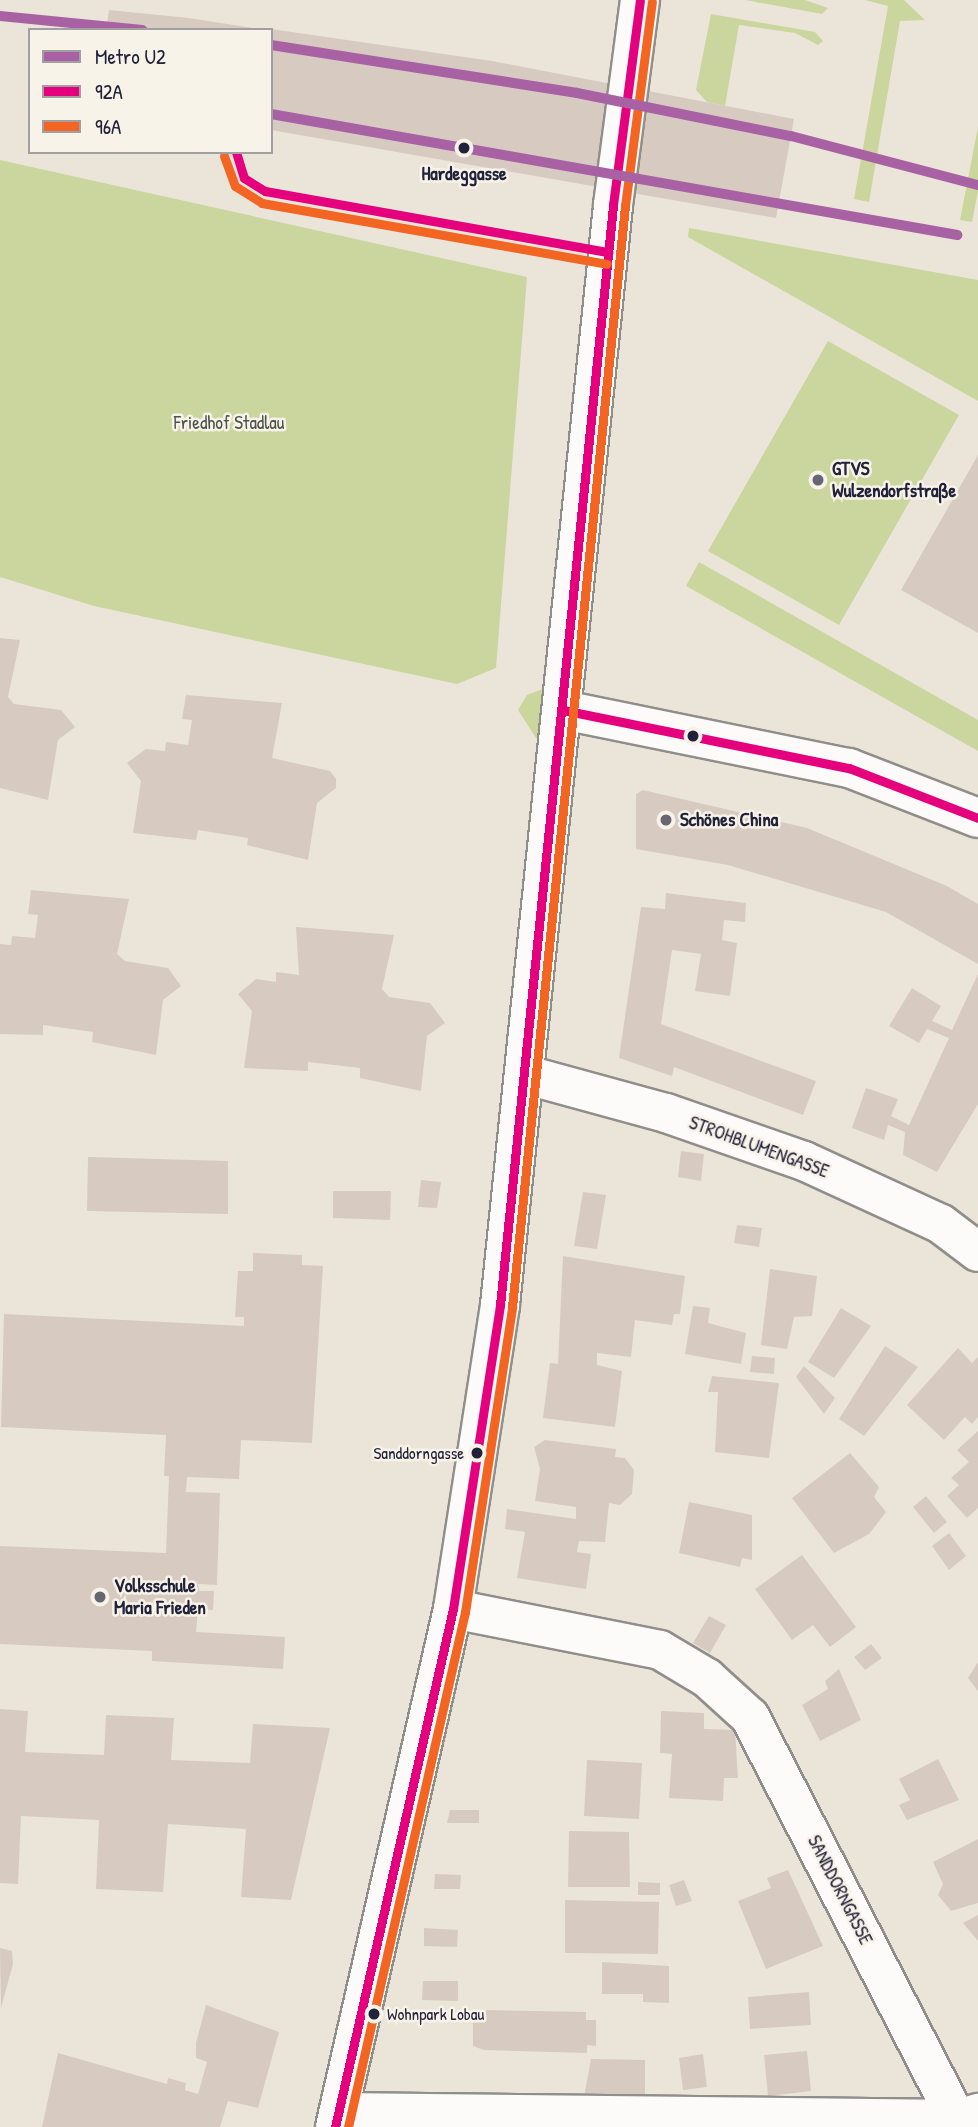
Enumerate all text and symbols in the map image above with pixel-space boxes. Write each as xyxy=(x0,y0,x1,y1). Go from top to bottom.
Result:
legend xyxy=(28,28,273,154)
text: Metro U2 xyxy=(95,42,166,71)
text: 92A xyxy=(95,77,123,106)
text: 96A xyxy=(95,112,121,141)
marker: Hardeggasse xyxy=(453,137,475,159)
place label: Hardeggasse xyxy=(421,163,507,185)
park label: Friedhof Stadlau xyxy=(174,412,284,434)
place label: GTVS Wulzendorfstraße xyxy=(832,458,956,502)
marker: GTVS Wulzendorfstraße xyxy=(810,472,826,488)
unlabelled marker xyxy=(686,729,700,743)
place label: Schönes China xyxy=(680,809,778,831)
marker: Schönes China xyxy=(658,812,674,828)
street label: STROHBLUMENGASSE xyxy=(686,1111,832,1183)
place label: Sanddorngasse xyxy=(373,1443,464,1463)
marker: Sanddorngasse xyxy=(470,1446,484,1460)
place label: Volksschule Maria Frieden xyxy=(114,1575,206,1619)
marker: Volksschule Maria Frieden xyxy=(92,1589,108,1605)
street label: SANDDORNGASSE xyxy=(803,1832,877,1948)
place label: Wohnpark Lobau xyxy=(387,2004,484,2024)
marker: Wohnpark Lobau xyxy=(367,2007,381,2021)

